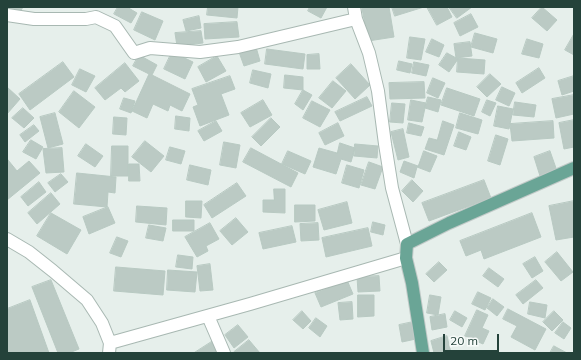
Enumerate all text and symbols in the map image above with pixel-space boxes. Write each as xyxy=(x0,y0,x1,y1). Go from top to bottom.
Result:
scale bar xyxy=(445,326,501,352)
text: 20 m xyxy=(450,333,478,348)

